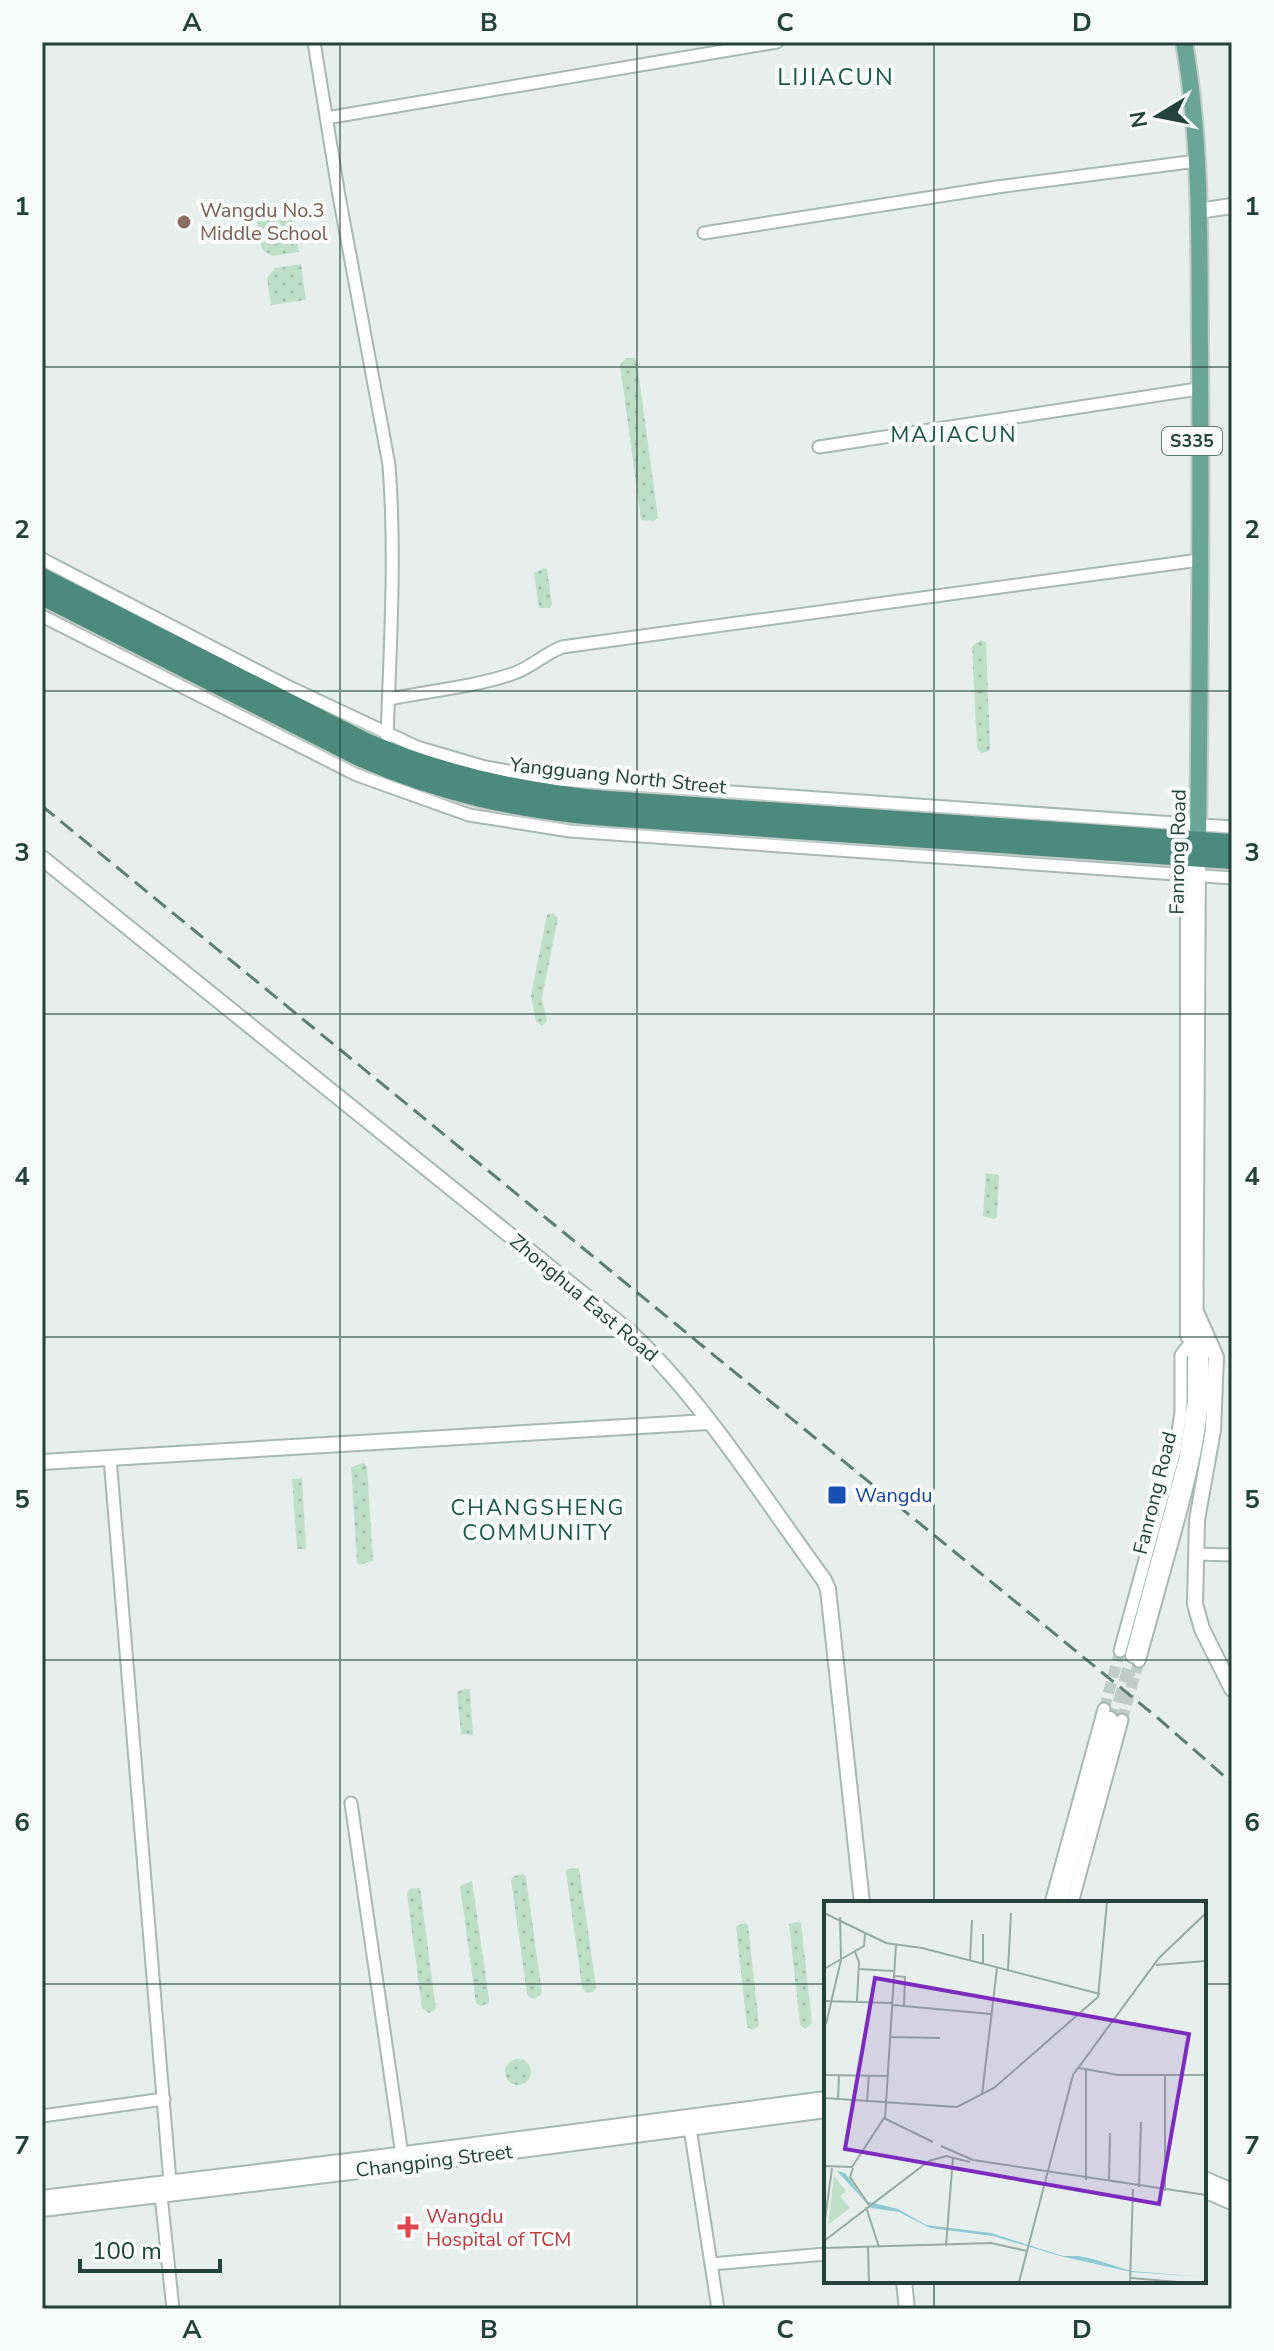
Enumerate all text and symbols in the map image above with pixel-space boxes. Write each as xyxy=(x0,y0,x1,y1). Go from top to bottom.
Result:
text: A xyxy=(182,5,202,40)
text: B xyxy=(480,5,498,40)
text: C xyxy=(776,5,794,40)
text: D xyxy=(1072,5,1092,40)
district label: LIJIACUN xyxy=(777,61,895,93)
north arrow xyxy=(1118,76,1198,156)
text: N xyxy=(1123,109,1155,130)
text: 1 xyxy=(14,189,30,224)
text: 1 xyxy=(1244,189,1260,224)
place label: Wangdu No.3 Middle School xyxy=(200,197,328,247)
marker: Wangdu No.3 Middle School xyxy=(175,213,193,231)
district label: MAJIACUN xyxy=(891,420,1017,450)
road number: S335 xyxy=(1162,427,1222,455)
text: 2 xyxy=(14,512,30,547)
text: 2 xyxy=(1244,512,1260,547)
street label: Yangguang North Street xyxy=(507,751,729,801)
street label: Fanrong Road xyxy=(1163,789,1193,915)
text: 3 xyxy=(14,835,30,870)
text: 3 xyxy=(1244,835,1260,870)
text: 4 xyxy=(14,1159,30,1194)
text: 4 xyxy=(1244,1159,1260,1194)
street label: Zhonghua East Road xyxy=(504,1228,664,1368)
street label: Fanrong Road xyxy=(1127,1429,1183,1557)
text: 5 xyxy=(14,1482,30,1517)
place label: Wangdu xyxy=(855,1482,932,1509)
text: 5 xyxy=(1244,1482,1260,1517)
marker: Wangdu xyxy=(826,1484,848,1506)
district label: CHANGSHENG COMMUNITY xyxy=(450,1493,626,1548)
text: 6 xyxy=(14,1805,30,1840)
text: 6 xyxy=(1244,1805,1260,1840)
inset map xyxy=(824,1901,1206,2283)
text: 7 xyxy=(14,2128,30,2163)
text: 7 xyxy=(1244,2128,1260,2163)
street label: Changping Street xyxy=(354,2138,515,2184)
place label: Wangdu Hospital of TCM xyxy=(426,2203,571,2253)
marker: Wangdu Hospital of TCM xyxy=(397,2216,419,2238)
scale bar xyxy=(80,2223,220,2273)
text: 100 m xyxy=(92,2235,162,2267)
text: A xyxy=(182,2312,202,2347)
text: B xyxy=(480,2312,498,2347)
text: C xyxy=(776,2312,794,2347)
text: D xyxy=(1072,2312,1092,2347)

